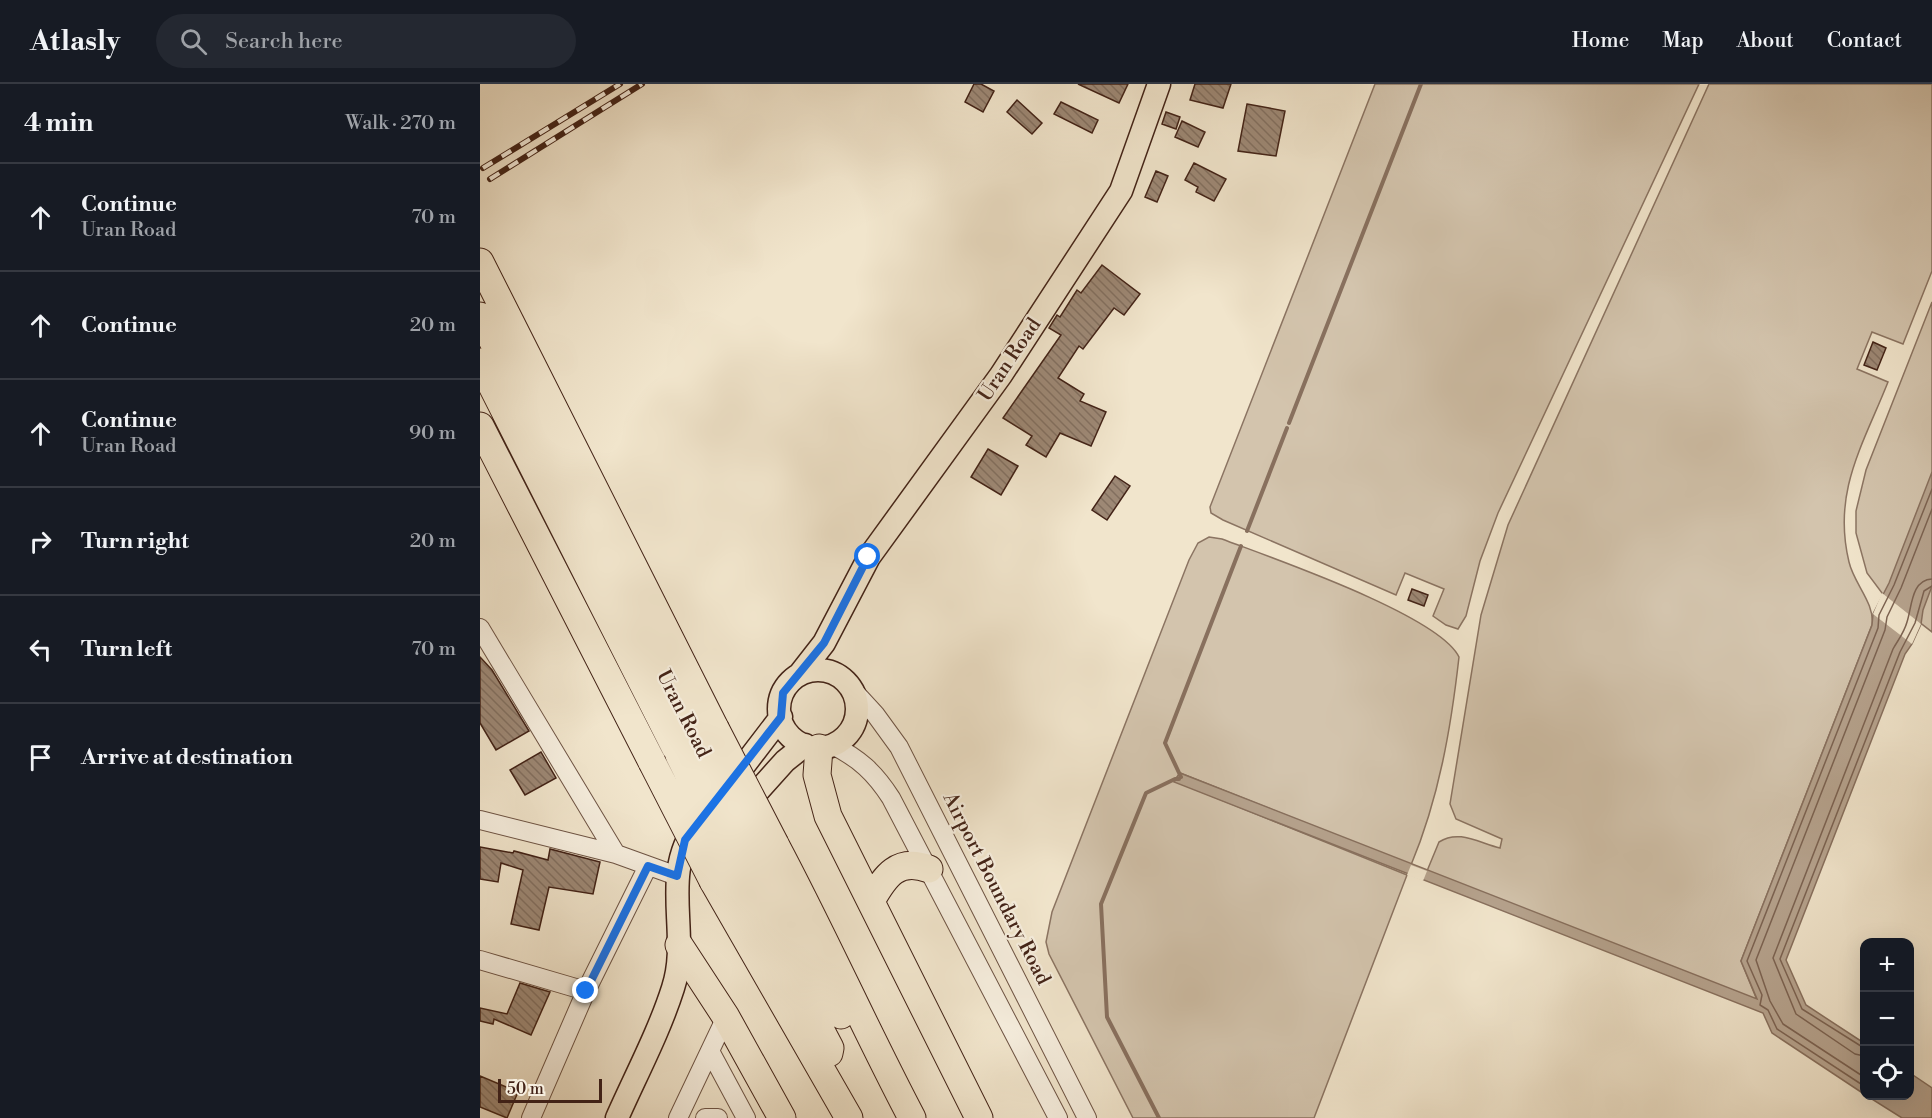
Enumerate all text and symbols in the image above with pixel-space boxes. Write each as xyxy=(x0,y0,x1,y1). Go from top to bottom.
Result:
search box xyxy=(156,14,576,68)
text: Atlasly xyxy=(30,24,120,59)
icon: search xyxy=(177,25,210,58)
text: Search here xyxy=(225,28,343,55)
text: Home xyxy=(1572,28,1629,54)
text: Map xyxy=(1662,28,1704,54)
text: About xyxy=(1737,28,1794,54)
text: Contact xyxy=(1827,28,1902,54)
text: 4 min xyxy=(24,107,94,139)
text: Walk · 270 m xyxy=(345,111,456,136)
text: Continue xyxy=(81,191,177,218)
icon: ahead xyxy=(24,201,57,234)
text: 70 m xyxy=(412,205,456,230)
text: Uran Road xyxy=(81,218,176,243)
icon: ahead xyxy=(24,309,57,342)
text: Continue xyxy=(81,312,177,339)
text: 20 m xyxy=(410,313,456,338)
street label: Uran Road xyxy=(973,313,1047,407)
text: Continue xyxy=(81,407,177,434)
icon: ahead xyxy=(24,417,57,450)
text: 90 m xyxy=(409,421,456,446)
text: Uran Road xyxy=(81,434,176,459)
icon: right xyxy=(24,525,57,558)
text: Turn right xyxy=(81,528,189,555)
text: 20 m xyxy=(410,529,456,554)
route start xyxy=(854,543,880,569)
icon: left xyxy=(24,633,57,666)
text: Turn left xyxy=(81,636,172,663)
text: 70 m xyxy=(412,637,456,662)
street label: Uran Road xyxy=(650,666,716,763)
icon: arrive xyxy=(24,741,57,774)
text: Arrive at destination xyxy=(81,744,293,771)
street label: Airport Boundary Road xyxy=(936,788,1056,990)
map controls xyxy=(1860,938,1914,1100)
button: + xyxy=(1860,938,1914,992)
route end xyxy=(572,977,598,1003)
button: − xyxy=(1860,992,1914,1046)
button: locate xyxy=(1860,1046,1914,1100)
scale bar xyxy=(498,1076,602,1104)
text: 50 m xyxy=(507,1079,544,1099)

